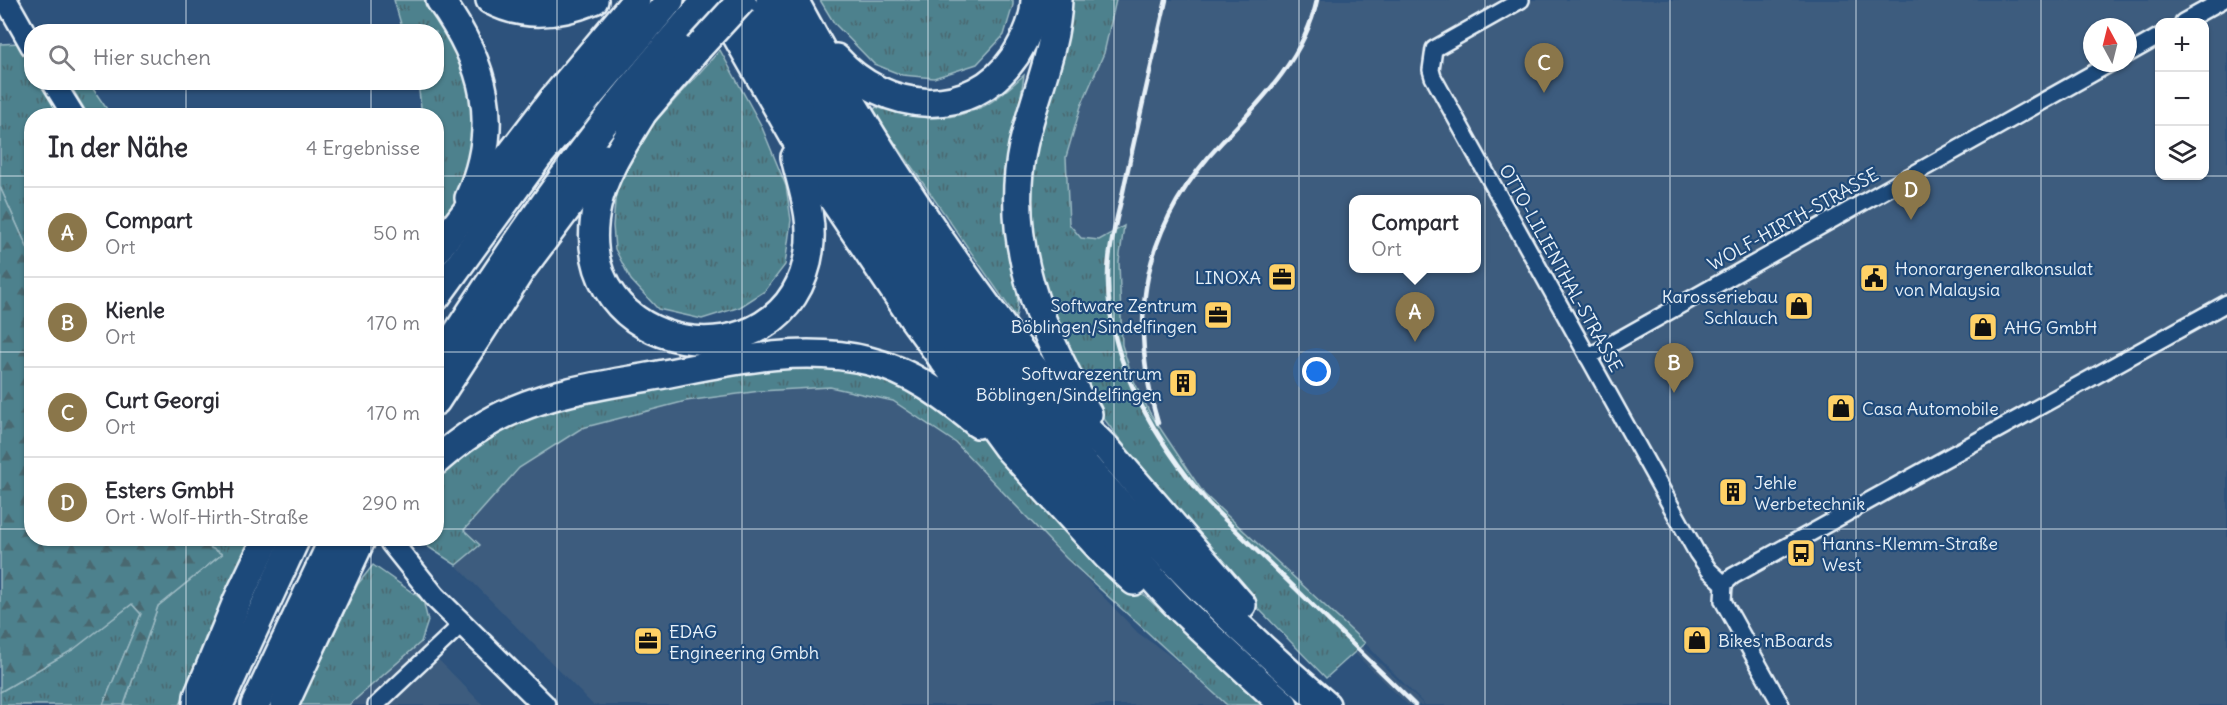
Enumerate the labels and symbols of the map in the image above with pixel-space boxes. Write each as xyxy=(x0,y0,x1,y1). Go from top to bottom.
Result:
north arrow xyxy=(2083,18,2137,72)
pin: C xyxy=(1524,44,1564,93)
street label: OTTO-LILIENTHAL-STRASSE xyxy=(1494,160,1628,376)
street label: WOLF-HIRTH-STRASSE xyxy=(1704,162,1882,276)
pin: D xyxy=(1892,170,1930,220)
place label: Honorargeneralkonsulat von Malaysia xyxy=(1895,257,2093,301)
office icon: LINOXA xyxy=(1266,261,1298,293)
public building icon: Honorargeneralkonsulat von Malaysia xyxy=(1858,262,1890,294)
place label: LINOXA xyxy=(1195,266,1261,289)
place label: Karosseriebau Schlauch xyxy=(1662,285,1778,329)
shop icon: Karosseriebau Schlauch xyxy=(1783,290,1815,322)
pin: A xyxy=(1396,292,1434,342)
place label: Software Zentrum Böblingen/Sindelfingen xyxy=(1011,294,1197,338)
office icon: Software Zentrum Böblingen/Sindelfingen xyxy=(1202,299,1234,331)
shop icon: AHG GmbH xyxy=(1967,311,1999,343)
place label: AHG GmbH xyxy=(2004,316,2097,339)
pin: B xyxy=(1654,344,1694,393)
your location xyxy=(1302,357,1331,386)
place label: Softwarezentrum Böblingen/Sindelfingen xyxy=(976,362,1162,406)
building icon: Softwarezentrum Böblingen/Sindelfingen xyxy=(1167,367,1199,399)
shop icon: Casa Automobile xyxy=(1825,392,1857,424)
place label: Casa Automobile xyxy=(1862,397,1999,420)
place label: Jehle Werbetechnik xyxy=(1754,471,1865,515)
building icon: Jehle Werbetechnik xyxy=(1717,476,1749,508)
place label: Hanns-Klemm-Straße West xyxy=(1822,532,1998,576)
bus stop icon: Hanns-Klemm-Straße West xyxy=(1785,537,1817,569)
place label: EDAG Engineering Gmbh xyxy=(669,620,819,664)
shop icon: Bikes'nBoards xyxy=(1681,624,1713,656)
office icon: EDAG Engineering Gmbh xyxy=(632,625,664,657)
place label: Bikes'nBoards xyxy=(1718,629,1833,652)

